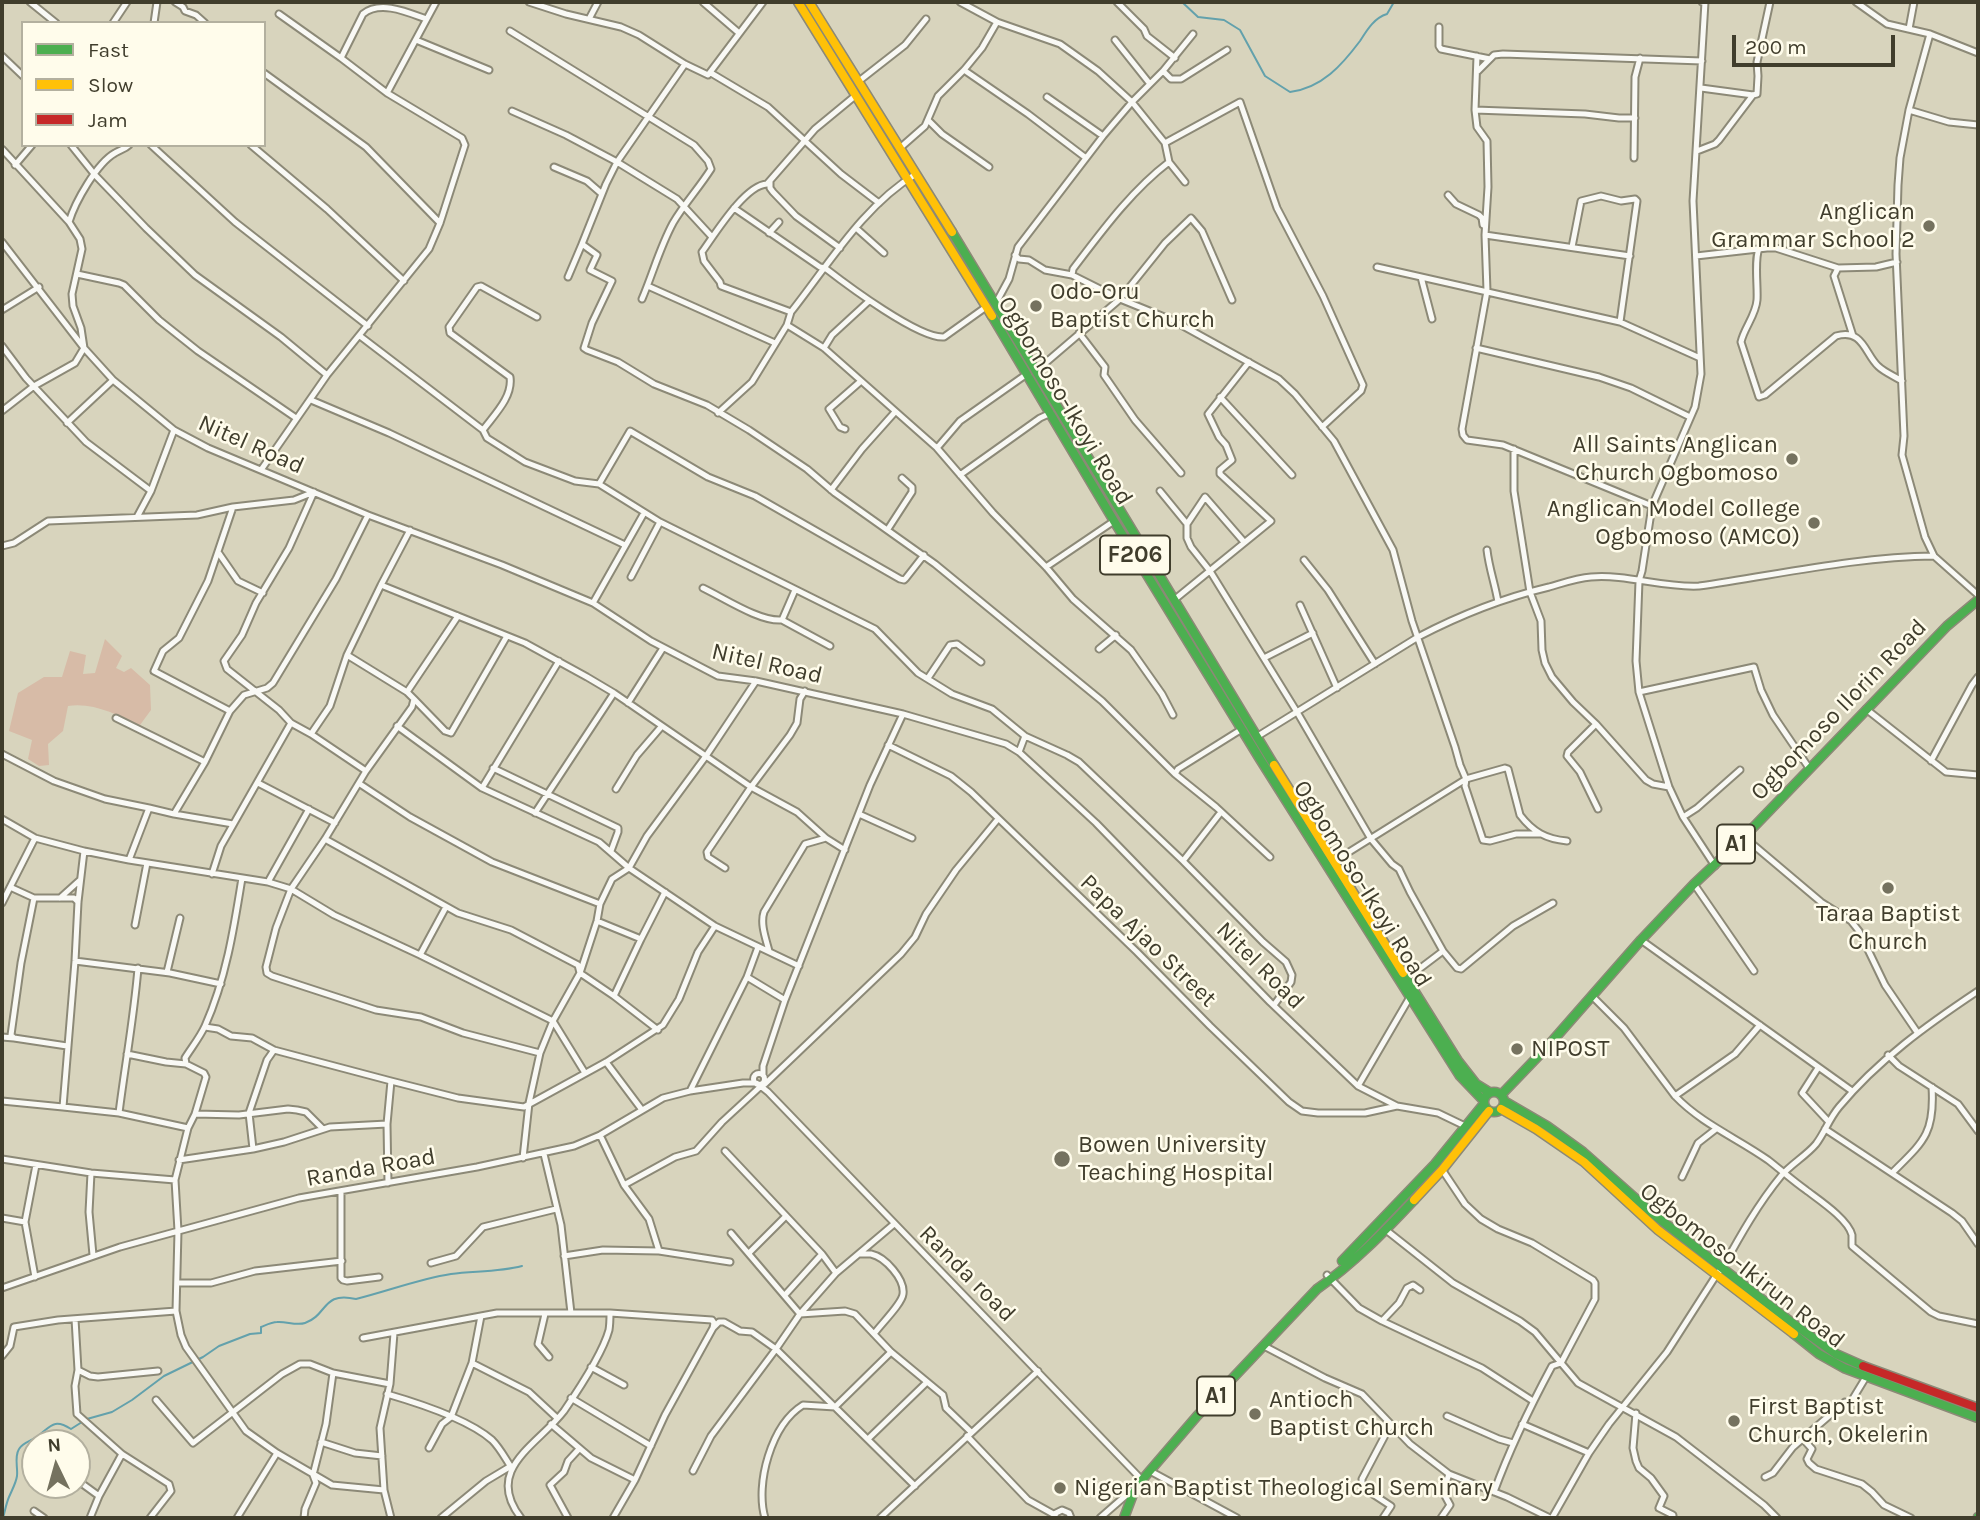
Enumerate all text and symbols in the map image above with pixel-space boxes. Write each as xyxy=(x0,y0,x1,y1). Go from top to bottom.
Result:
legend xyxy=(21,21,266,147)
scale bar xyxy=(1735,21,1898,65)
text: 200 m xyxy=(1745,35,1807,59)
text: Fast xyxy=(88,38,129,62)
text: Slow xyxy=(88,73,133,97)
text: Jam xyxy=(88,108,128,132)
place label: Anglican Grammar School 2 xyxy=(1711,198,1915,254)
marker: Anglican Grammar School 2 xyxy=(1921,218,1937,234)
place label: Odo-Oru Baptist Church xyxy=(1050,278,1215,334)
street label: Ogbomoso-Ikoyi Road xyxy=(991,291,1139,511)
marker: Odo-Oru Baptist Church xyxy=(1028,298,1044,314)
street label: Nitel Road xyxy=(194,409,308,481)
place label: All Saints Anglican Church Ogbomoso xyxy=(1573,431,1778,487)
marker: All Saints Anglican Church Ogbomoso xyxy=(1784,451,1800,467)
place label: Anglican Model College Ogbomoso (AMCO) xyxy=(1547,495,1800,551)
marker: Anglican Model College Ogbomoso (AMCO) xyxy=(1806,515,1822,531)
road number: F206 xyxy=(1100,536,1170,575)
street label: Ogbomoso Ilorin Road xyxy=(1745,613,1933,807)
street label: Nitel Road xyxy=(709,637,825,691)
street label: Ogbomoso-Ikoyi Road xyxy=(1287,775,1437,993)
road number: A1 xyxy=(1717,824,1755,864)
street label: Papa Ajao Street xyxy=(1074,869,1222,1013)
marker: Taraa Baptist Church xyxy=(1880,880,1896,896)
place label: Taraa Baptist Church xyxy=(1816,900,1960,956)
street label: Nitel Road xyxy=(1210,916,1310,1016)
place label: NIPOST xyxy=(1531,1035,1609,1063)
marker: NIPOST xyxy=(1509,1041,1525,1057)
place label: Bowen University Teaching Hospital xyxy=(1078,1131,1273,1187)
street label: Randa Road xyxy=(304,1142,438,1194)
marker: Bowen University Teaching Hospital xyxy=(1052,1149,1072,1169)
street label: Ogbomoso-Ikirun Road xyxy=(1634,1177,1850,1355)
street label: Randa road xyxy=(913,1220,1021,1328)
road number: A1 xyxy=(1197,1376,1235,1415)
place label: Antioch Baptist Church xyxy=(1269,1386,1434,1442)
place label: First Baptist Church, Okelerin xyxy=(1748,1393,1929,1449)
marker: Antioch Baptist Church xyxy=(1247,1406,1263,1422)
marker: First Baptist Church, Okelerin xyxy=(1726,1413,1742,1429)
north arrow xyxy=(21,1429,91,1499)
text: N xyxy=(47,1434,62,1457)
place label: Nigerian Baptist Theological Seminary xyxy=(1074,1474,1493,1502)
marker: Nigerian Baptist Theological Seminary xyxy=(1052,1480,1068,1496)

